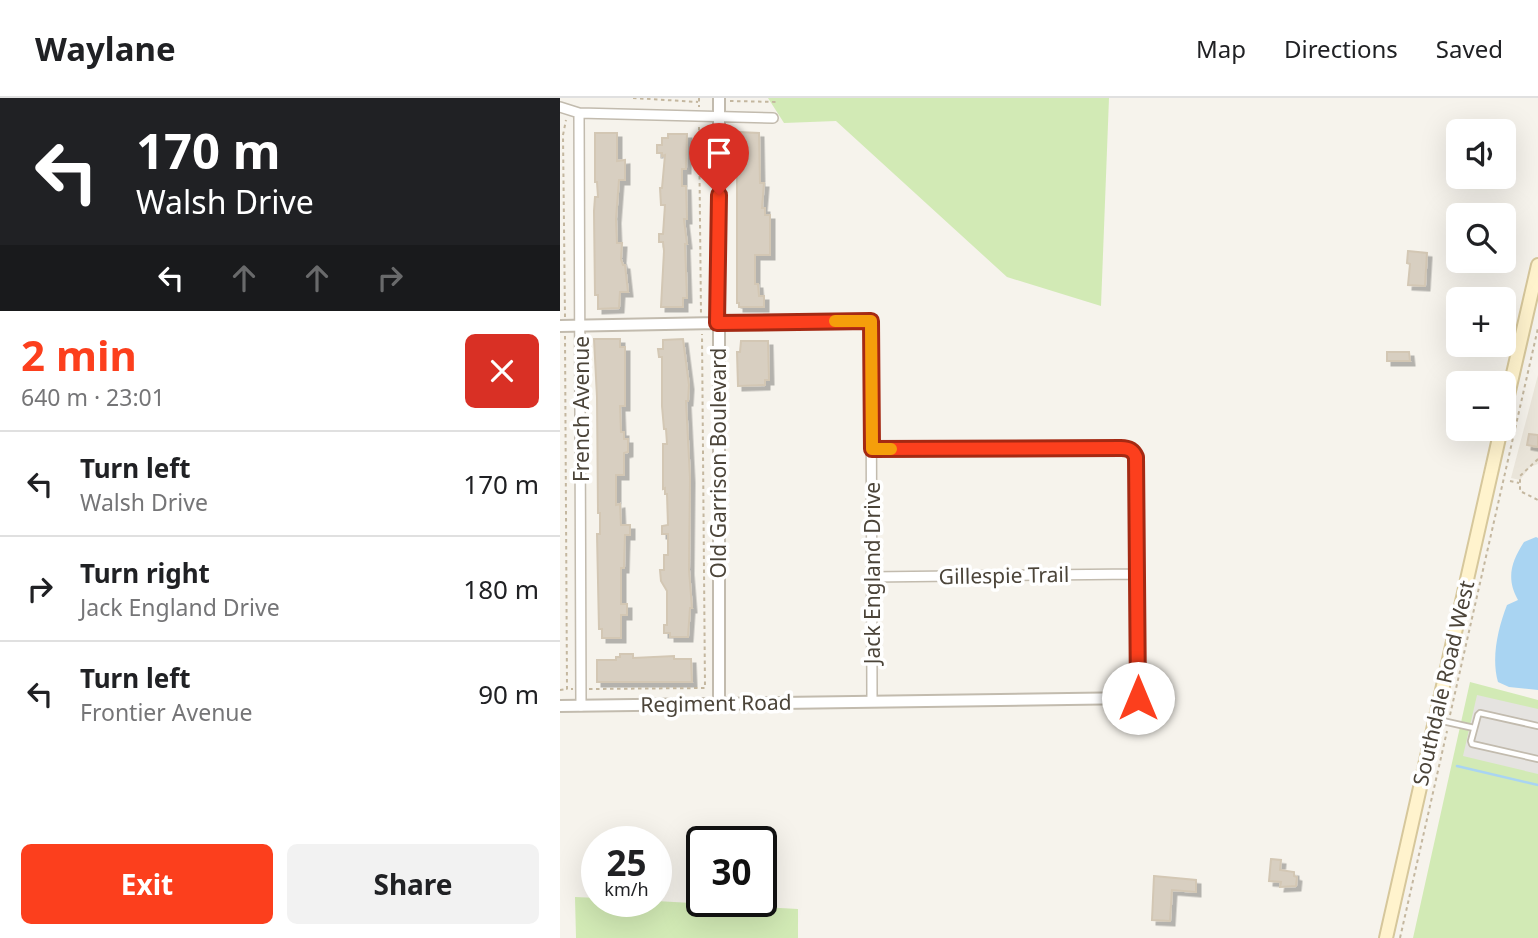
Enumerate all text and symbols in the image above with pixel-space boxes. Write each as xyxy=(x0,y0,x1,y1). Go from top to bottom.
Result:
text: Waylane xyxy=(35,26,176,71)
text: Map xyxy=(1196,32,1246,65)
text: Directions xyxy=(1284,32,1398,65)
text: Saved xyxy=(1436,32,1503,65)
text: 170 m xyxy=(136,117,281,183)
map controls xyxy=(1446,119,1516,441)
button: sound xyxy=(1446,119,1516,189)
pin xyxy=(689,123,749,195)
icon: left xyxy=(21,126,112,217)
icon: arrive xyxy=(700,134,738,172)
text: Walsh Drive xyxy=(136,180,314,223)
button: search xyxy=(1446,203,1516,273)
icon: left xyxy=(152,259,190,297)
icon: ahead xyxy=(225,259,263,297)
icon: ahead xyxy=(298,259,336,297)
icon: right xyxy=(371,259,409,297)
button: + xyxy=(1446,287,1516,357)
text: 2 min xyxy=(21,326,137,383)
button: close xyxy=(465,334,539,408)
street label: French Avenue xyxy=(567,336,595,482)
street label: Old Garrison Boulevard xyxy=(704,347,732,579)
button: − xyxy=(1446,371,1516,441)
text: 640 m · 23:01 xyxy=(21,381,165,413)
text: Turn left xyxy=(80,450,191,486)
icon: left xyxy=(21,465,59,503)
text: 170 m xyxy=(463,466,539,502)
street label: Jack England Drive xyxy=(858,482,886,666)
text: Walsh Drive xyxy=(80,486,208,518)
text: Turn right xyxy=(80,555,210,591)
street label: Gillespie Trail xyxy=(938,560,1070,590)
icon: right xyxy=(21,570,59,608)
text: 180 m xyxy=(463,571,539,607)
street label: Southdale Road West xyxy=(1406,577,1480,788)
text: Jack England Drive xyxy=(80,591,280,623)
text: Turn left xyxy=(80,660,191,696)
position arrow xyxy=(1101,661,1175,735)
icon: left xyxy=(21,675,59,713)
text: 90 m xyxy=(478,676,539,712)
street label: Regiment Road xyxy=(640,688,792,718)
text: Frontier Avenue xyxy=(80,696,253,728)
speed limit sign: 30 xyxy=(686,826,777,917)
text: 25 xyxy=(606,839,647,886)
button: Exit xyxy=(21,844,273,924)
button: Share xyxy=(287,844,539,924)
text: km/h xyxy=(604,877,649,901)

